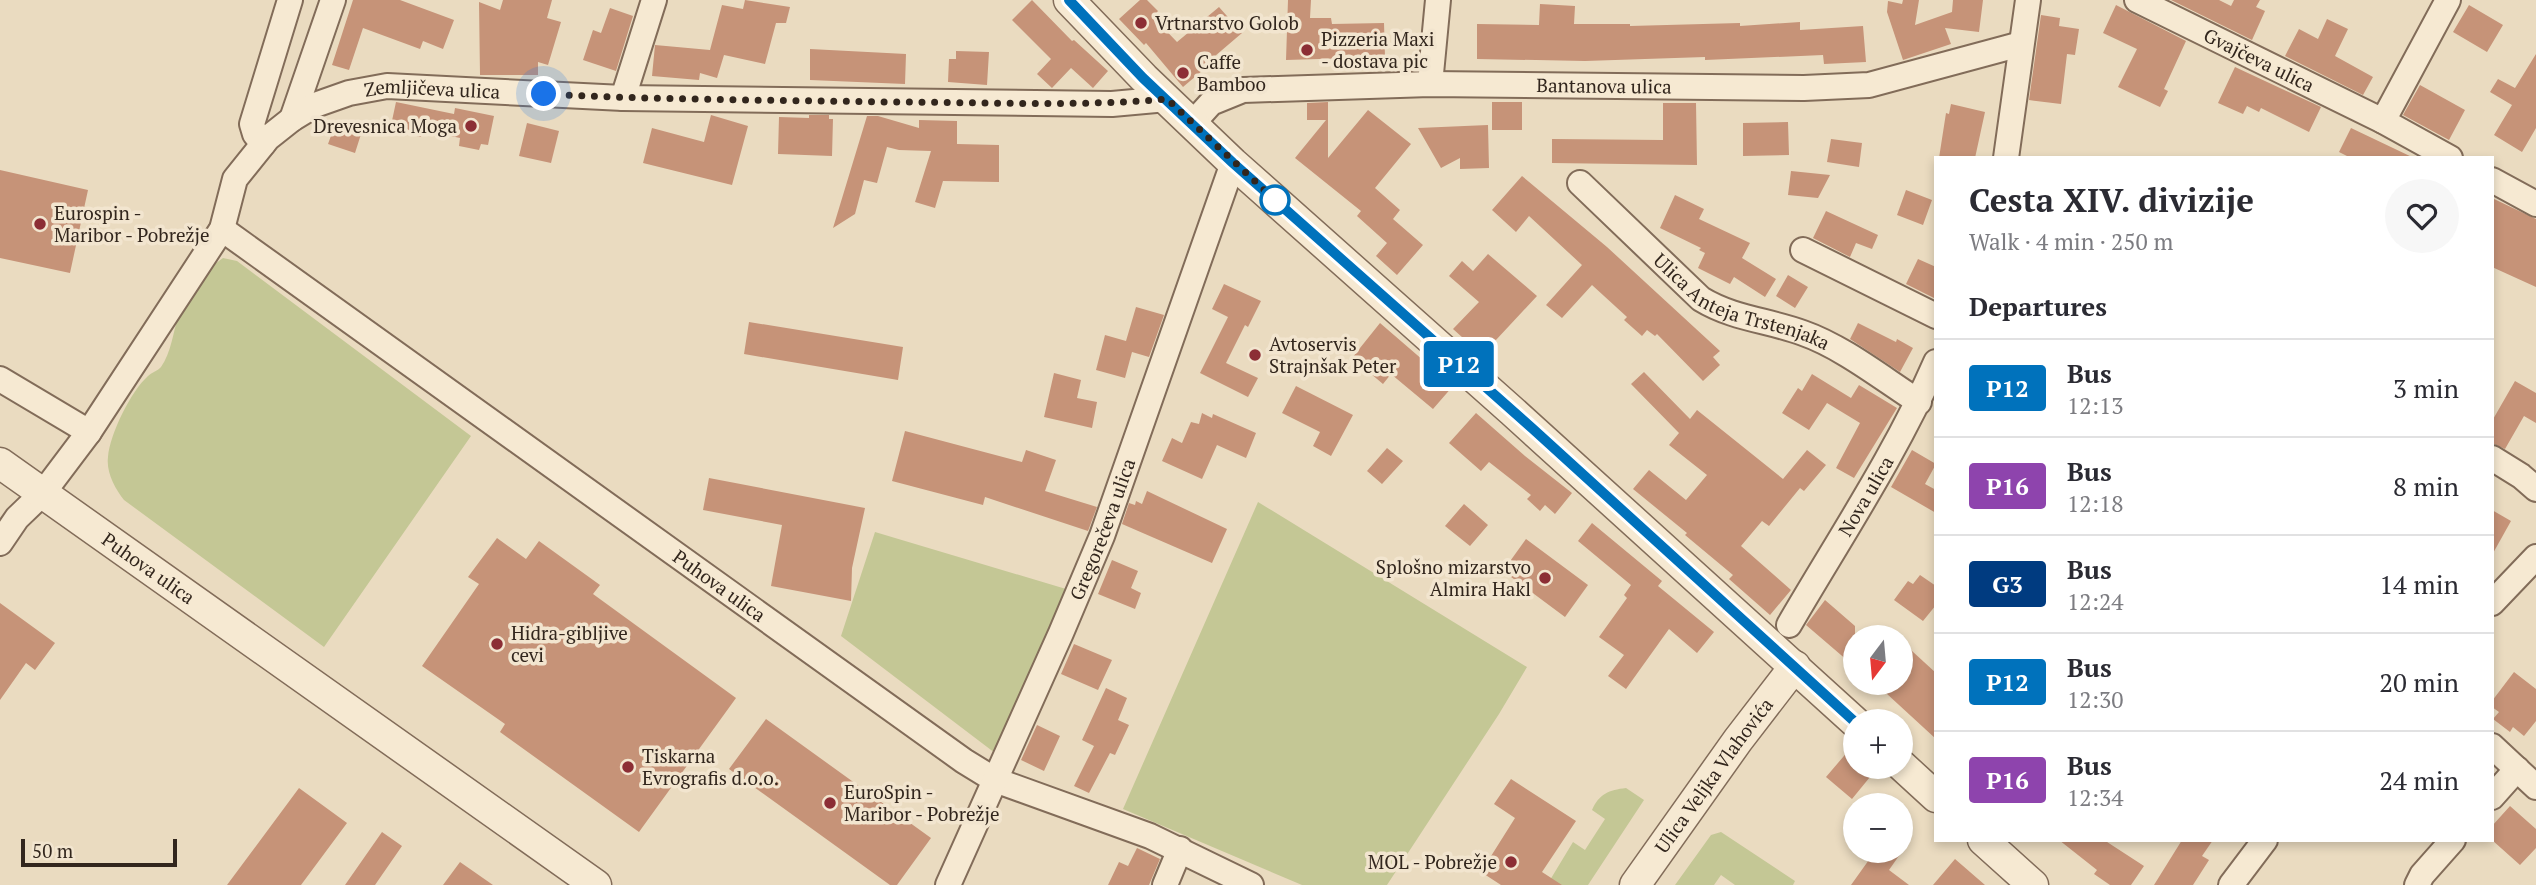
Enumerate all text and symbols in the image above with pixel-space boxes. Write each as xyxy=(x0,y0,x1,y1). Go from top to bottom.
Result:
place label: Vrtnarstvo Golob xyxy=(1155,10,1299,35)
marker: Vrtnarstvo Golob xyxy=(1133,15,1149,31)
street label: Gvajčeva ulica xyxy=(2200,22,2319,98)
place label: Pizzeria Maxi - dostava pic xyxy=(1321,26,1434,73)
marker: Pizzeria Maxi - dostava pic xyxy=(1299,42,1315,58)
place label: Caffe Bamboo xyxy=(1197,49,1266,96)
marker: Caffe Bamboo xyxy=(1175,65,1191,81)
street label: Bantanova ulica xyxy=(1536,72,1672,99)
street label: Zemljičeva ulica xyxy=(362,73,501,104)
your location xyxy=(526,76,561,111)
place label: Drevesnica Moga xyxy=(313,113,457,138)
marker: Drevesnica Moga xyxy=(463,118,479,134)
text: Cesta XIV. divizije xyxy=(1969,178,2254,221)
button: heart xyxy=(2385,179,2459,253)
unlabelled marker xyxy=(1260,185,1290,215)
place label: Eurospin - Maribor - Pobrežje xyxy=(54,200,210,247)
marker: Eurospin - Maribor - Pobrežje xyxy=(32,216,48,232)
text: Walk · 4 min · 250 m xyxy=(1969,226,2173,257)
street label: Ulica Anteja Trstenjaka xyxy=(1649,247,1835,355)
text: Departures xyxy=(1969,289,2107,323)
place label: Avtoservis Strajnšak Peter xyxy=(1269,331,1397,378)
line badge: P12 xyxy=(1419,341,1499,387)
marker: Avtoservis Strajnšak Peter xyxy=(1247,347,1263,363)
text: P12 xyxy=(1438,348,1480,380)
text: Bus xyxy=(2067,356,2112,390)
text: 3 min xyxy=(2393,371,2459,405)
text: P12 xyxy=(1986,372,2029,404)
text: 12:13 xyxy=(2067,390,2124,421)
street label: Nova ulica xyxy=(1832,451,1899,541)
text: Bus xyxy=(2067,454,2112,488)
street label: Gregorečeva ulica xyxy=(1063,455,1140,604)
text: 8 min xyxy=(2393,469,2459,503)
text: P16 xyxy=(1986,470,2029,502)
text: 12:18 xyxy=(2067,488,2124,519)
street label: Puhova ulica xyxy=(97,526,201,609)
street label: Puhova ulica xyxy=(668,543,771,627)
text: Bus xyxy=(2067,552,2112,586)
place label: Splošno mizarstvo Almira Hakl xyxy=(1376,554,1531,601)
text: 14 min xyxy=(2379,567,2459,601)
text: G3 xyxy=(1992,568,2023,600)
marker: Splošno mizarstvo Almira Hakl xyxy=(1537,570,1553,586)
text: 12:24 xyxy=(2067,586,2124,617)
place label: Hidra-gibljive cevi xyxy=(511,620,628,667)
north arrow xyxy=(1843,625,1913,695)
map controls xyxy=(1843,625,1913,863)
marker: Hidra-gibljive cevi xyxy=(489,636,505,652)
text: Bus xyxy=(2067,650,2112,684)
text: 20 min xyxy=(2379,665,2459,699)
text: P12 xyxy=(1986,666,2029,698)
text: 12:30 xyxy=(2067,684,2124,715)
street label: Ulica Veljka Vlahovića xyxy=(1649,692,1778,858)
button: + xyxy=(1843,709,1913,779)
place label: Tiskarna Evrografis d.o.o. xyxy=(642,743,779,790)
text: Bus xyxy=(2067,748,2112,782)
marker: Tiskarna Evrografis d.o.o. xyxy=(620,759,636,775)
text: 24 min xyxy=(2379,763,2459,797)
text: P16 xyxy=(1986,764,2029,796)
place label: EuroSpin - Maribor - Pobrežje xyxy=(844,779,1000,826)
text: 12:34 xyxy=(2067,782,2124,813)
button: − xyxy=(1843,793,1913,863)
marker: EuroSpin - Maribor - Pobrežje xyxy=(822,795,838,811)
scale bar xyxy=(21,836,177,868)
text: 50 m xyxy=(32,838,73,863)
place label: MOL - Pobrežje xyxy=(1368,849,1497,874)
marker: MOL - Pobrežje xyxy=(1503,854,1519,870)

